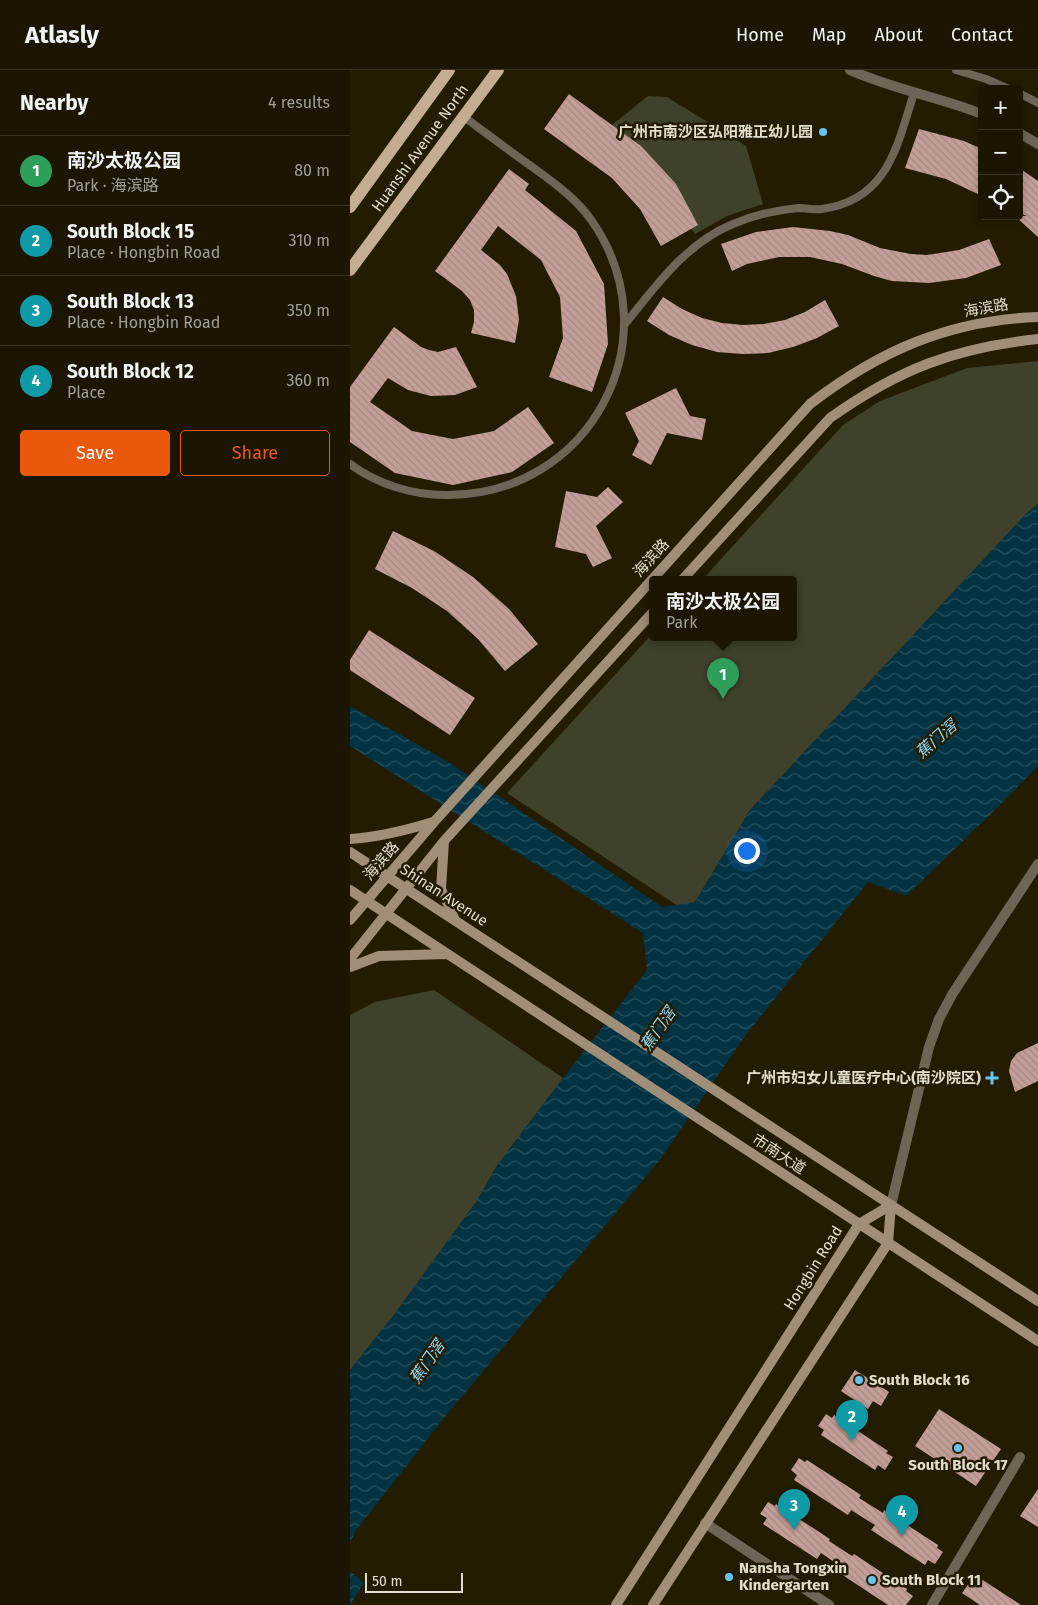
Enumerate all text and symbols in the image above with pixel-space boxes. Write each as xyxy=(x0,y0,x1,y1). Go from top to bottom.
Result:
text: Atlasly xyxy=(25,21,99,49)
text: Home xyxy=(736,24,784,46)
text: Map xyxy=(812,24,846,46)
text: About xyxy=(874,24,923,46)
text: Contact xyxy=(951,24,1013,46)
street label: Huanshi Avenue North xyxy=(368,81,472,215)
map controls xyxy=(978,85,1023,220)
button: + xyxy=(978,85,1023,130)
text: Nearby xyxy=(20,90,88,116)
text: 4 results xyxy=(268,93,330,112)
place label: 广州市南沙区弘阳雅正幼儿园 xyxy=(618,123,813,141)
marker: 广州市南沙区弘阳雅正幼儿园 xyxy=(817,126,829,138)
button: − xyxy=(978,130,1023,175)
text: 南沙太极公园 xyxy=(67,149,181,172)
text: 1 xyxy=(32,161,40,180)
text: 80 m xyxy=(294,161,330,180)
button: locate xyxy=(978,175,1023,220)
text: Park · 海滨路 xyxy=(67,176,159,195)
text: South Block 15 xyxy=(67,220,194,243)
text: 2 xyxy=(32,231,40,250)
text: 310 m xyxy=(289,231,330,250)
text: Place · Hongbin Road xyxy=(67,243,220,262)
text: South Block 13 xyxy=(67,290,194,313)
street label: 海滨路 xyxy=(962,295,1010,321)
text: 3 xyxy=(32,301,40,320)
text: 350 m xyxy=(287,301,330,320)
text: Place · Hongbin Road xyxy=(67,313,220,332)
text: South Block 12 xyxy=(67,360,194,383)
text: 4 xyxy=(31,371,41,390)
text: 360 m xyxy=(287,371,330,390)
text: Place xyxy=(67,383,106,402)
button: Save xyxy=(20,430,170,476)
button: Share xyxy=(180,430,330,476)
street label: 海滨路 xyxy=(629,535,673,581)
popup xyxy=(649,576,797,641)
text: 南沙太极公园 xyxy=(666,590,780,613)
text: Park xyxy=(666,613,697,632)
pin: 1 xyxy=(707,658,739,699)
water label: 蕉门滘 xyxy=(912,715,962,762)
street label: 海滨路 xyxy=(359,838,403,884)
your location xyxy=(734,838,760,864)
street label: Shinan Avenue xyxy=(397,860,491,930)
water label: 蕉门滘 xyxy=(636,1002,681,1054)
place label: 广州市妇女儿童医疗中心(南沙院区) xyxy=(746,1069,981,1087)
marker: 广州市妇女儿童医疗中心(南沙院区) xyxy=(985,1071,999,1085)
street label: 市南大道 xyxy=(749,1130,809,1178)
street label: Hongbin Road xyxy=(780,1223,846,1313)
water label: 蕉门滘 xyxy=(405,1335,450,1387)
place label: South Block 16 xyxy=(869,1371,970,1389)
marker: South Block 16 xyxy=(853,1374,865,1386)
pin: 2 xyxy=(836,1400,868,1441)
marker: South Block 17 xyxy=(952,1442,964,1454)
place label: South Block 17 xyxy=(908,1456,1008,1474)
pin: 3 xyxy=(778,1489,810,1530)
pin: 4 xyxy=(886,1495,918,1536)
place label: Nansha Tongxin Kindergarten xyxy=(739,1559,847,1594)
scale bar xyxy=(365,1570,462,1593)
marker: Nansha Tongxin Kindergarten xyxy=(723,1571,735,1583)
place label: South Block 11 xyxy=(882,1571,981,1589)
text: 50 m xyxy=(372,1573,403,1590)
marker: South Block 11 xyxy=(866,1574,878,1586)

